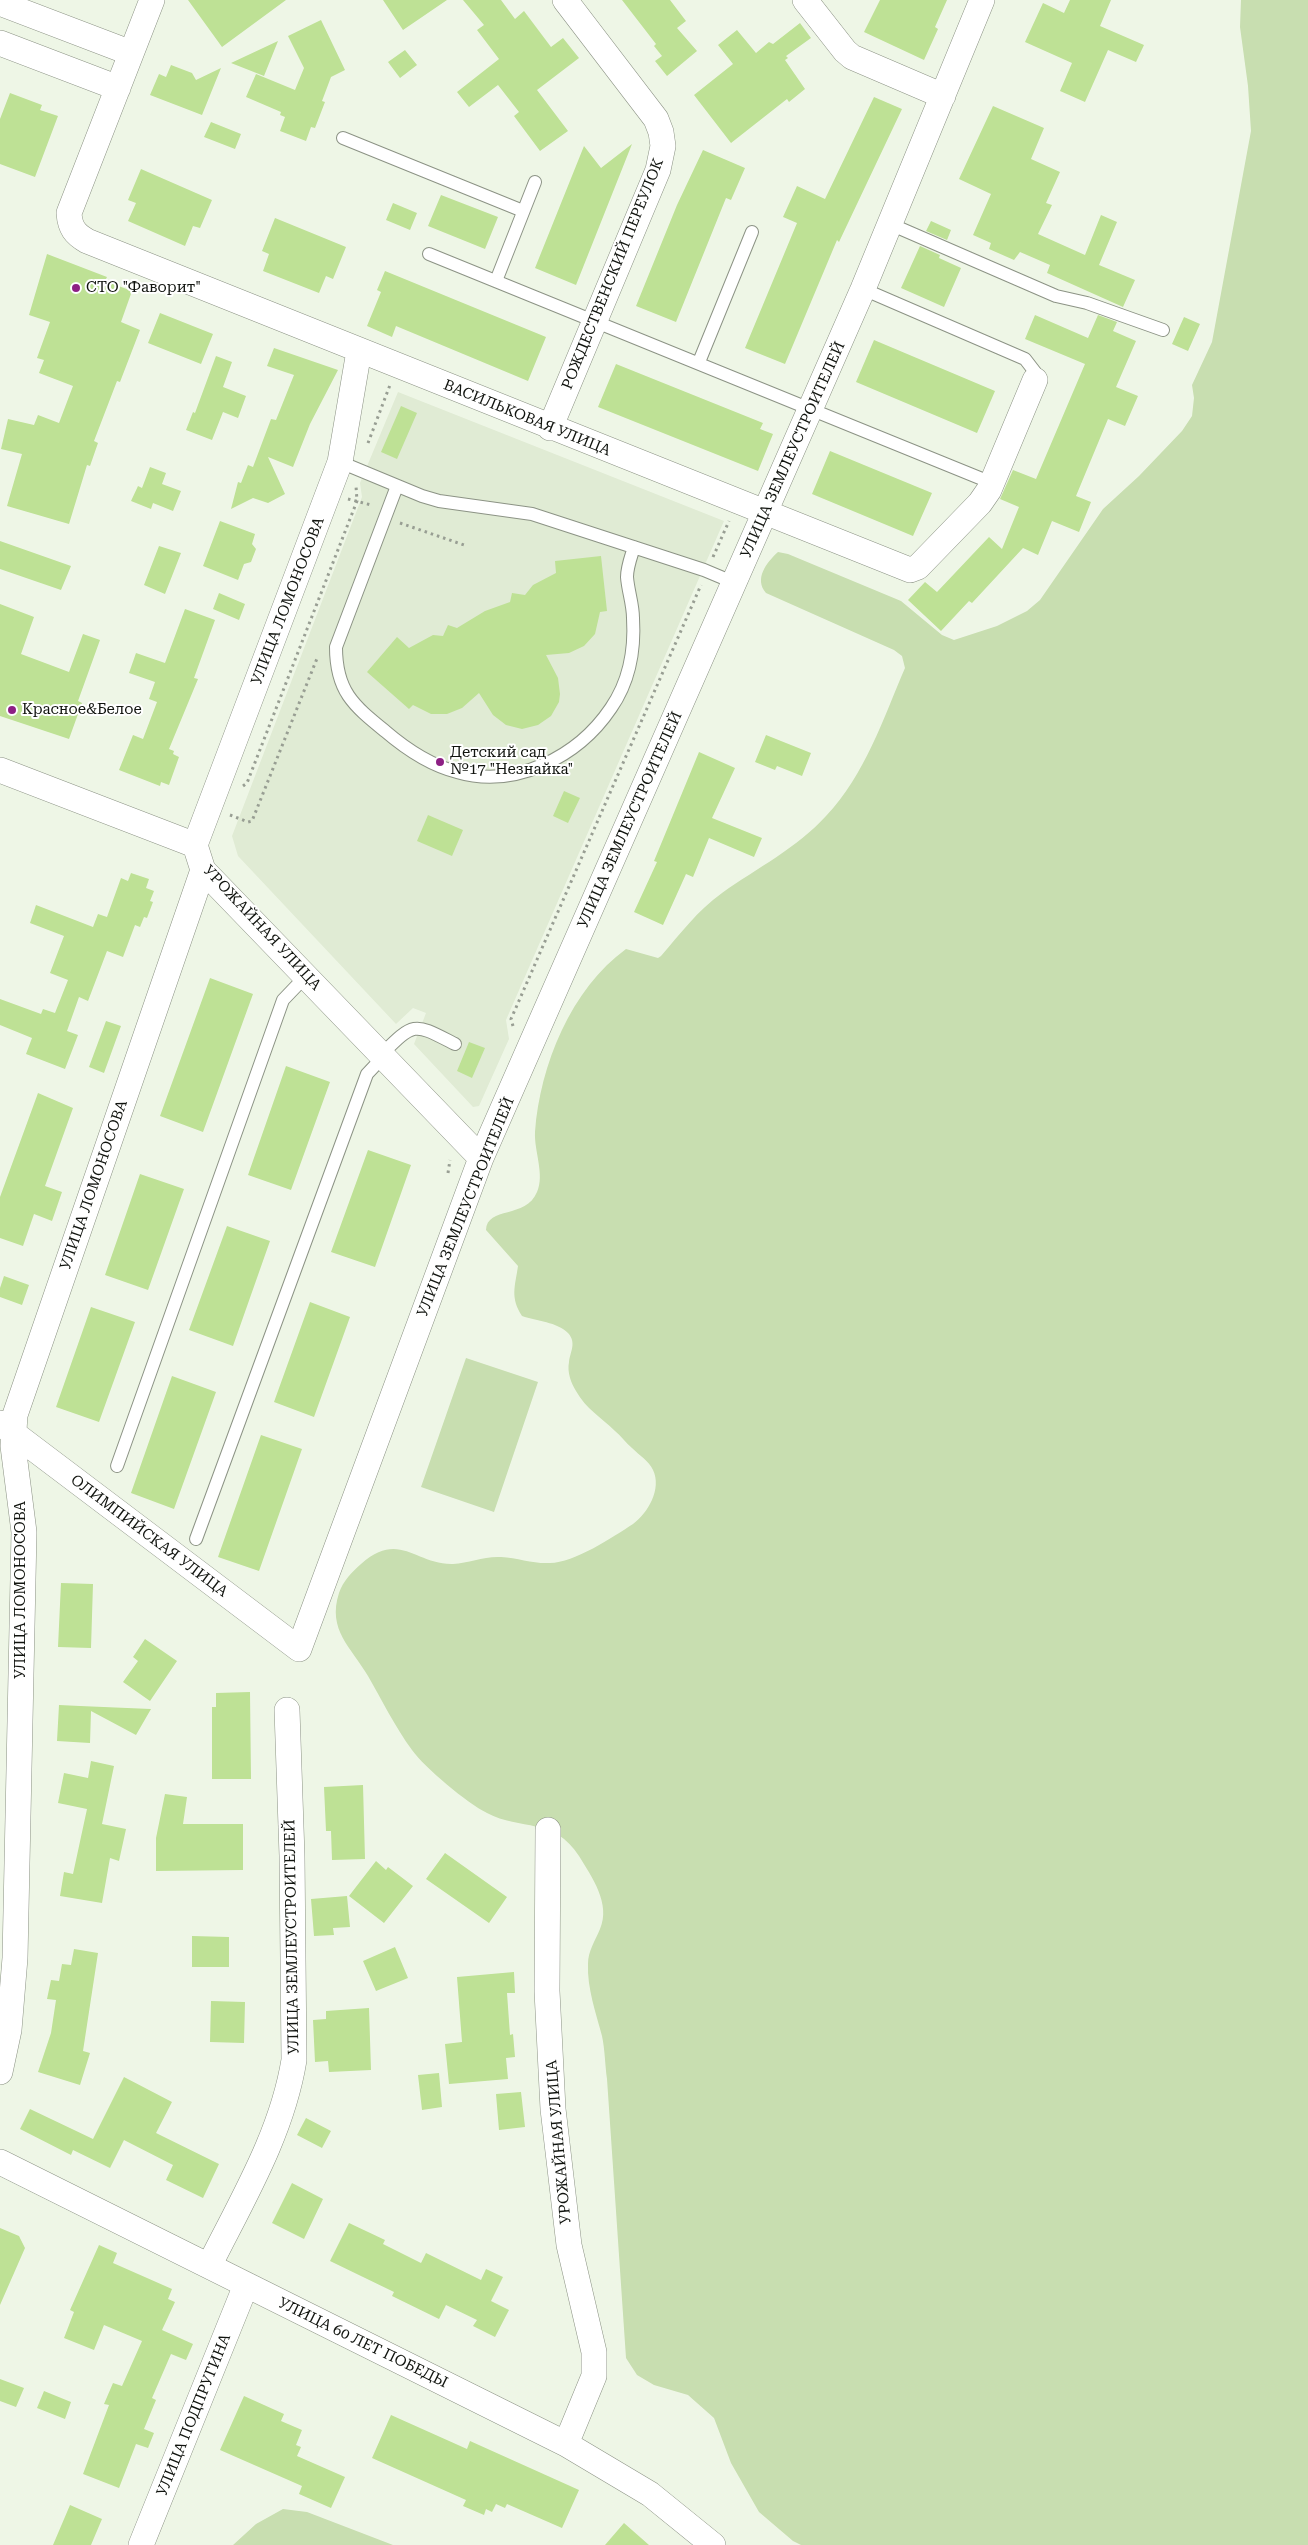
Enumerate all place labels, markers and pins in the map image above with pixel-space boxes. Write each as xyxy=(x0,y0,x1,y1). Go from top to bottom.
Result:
place label: СТО "Фаворит" xyxy=(86,279,201,297)
marker: СТО "Фаворит" xyxy=(70,282,82,294)
place label: Красное&Белое xyxy=(22,701,142,719)
marker: Красное&Белое xyxy=(6,704,18,716)
place label: Детский сад №17 "Незнайка" xyxy=(450,744,573,779)
marker: Детский сад №17 "Незнайка" xyxy=(434,756,446,768)

